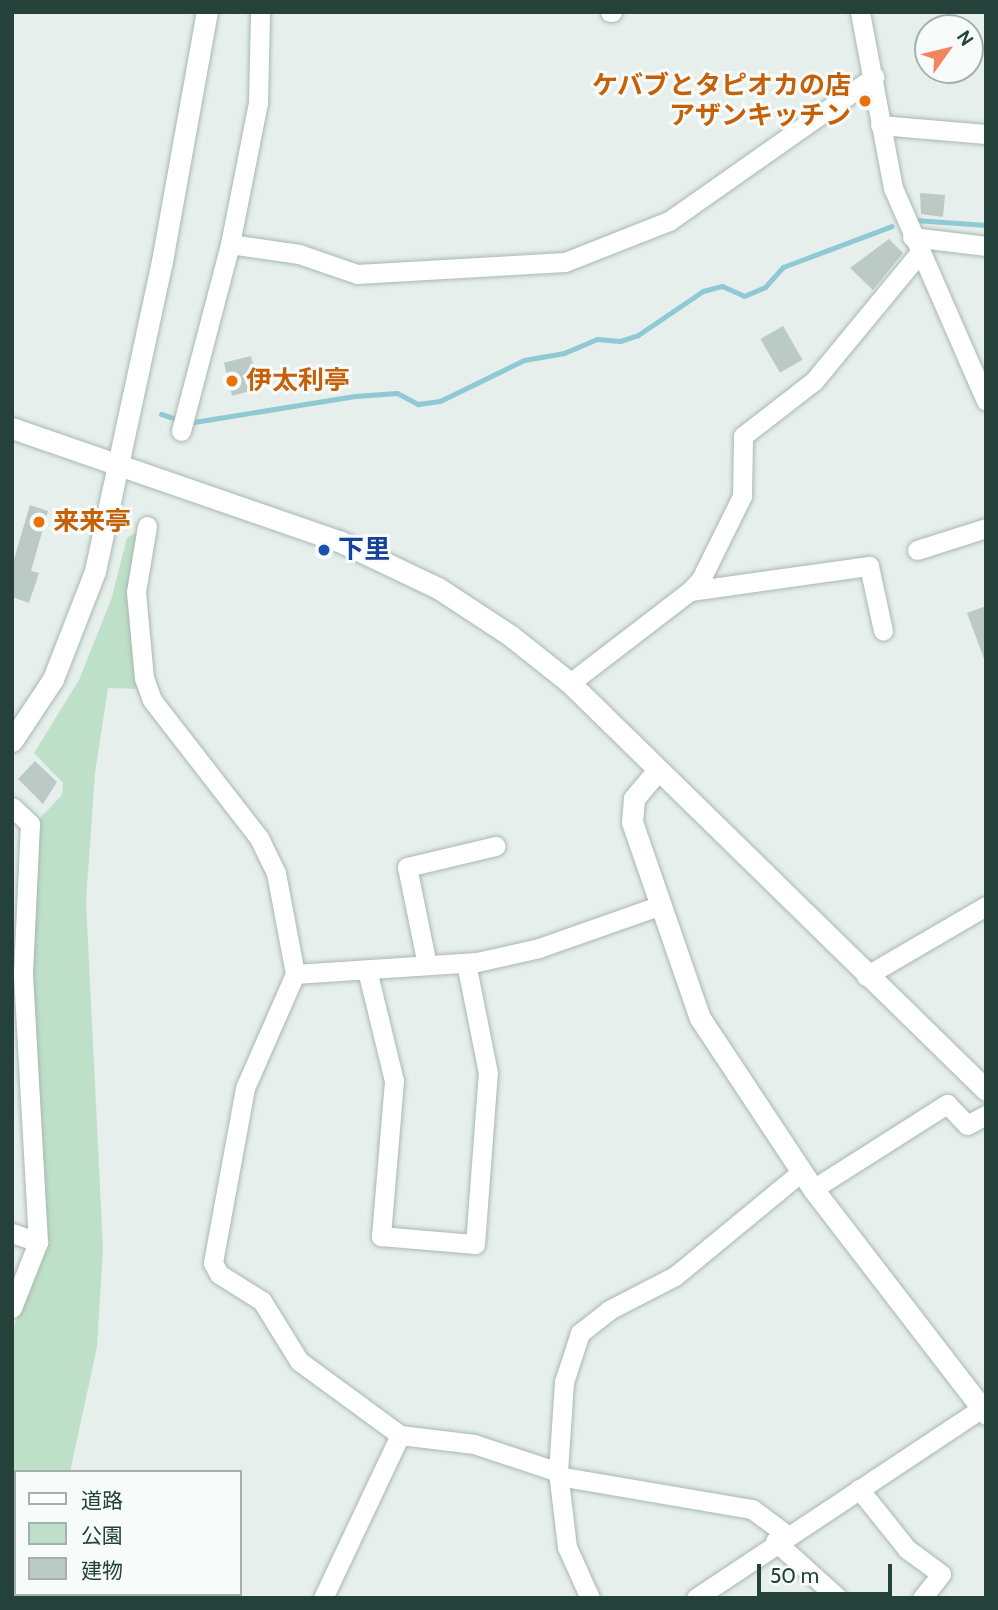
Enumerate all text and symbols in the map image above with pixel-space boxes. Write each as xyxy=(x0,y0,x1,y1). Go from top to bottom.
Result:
north arrow xyxy=(914,14,984,84)
text: N xyxy=(952,26,978,50)
place label: ケバブとタピオカの店 アザンキッチン xyxy=(591,70,851,132)
marker: ケバブとタピオカの店 アザンキッチン xyxy=(857,93,873,109)
place label: 伊太利亭 xyxy=(246,365,350,397)
marker: 伊太利亭 xyxy=(224,373,240,389)
place label: 来来亭 xyxy=(53,506,131,538)
marker: 来来亭 xyxy=(31,514,47,530)
place label: 下里 xyxy=(338,534,390,566)
marker: 下里 xyxy=(316,542,332,558)
legend xyxy=(14,1470,242,1596)
text: 道路 xyxy=(81,1488,123,1513)
text: 公園 xyxy=(81,1523,123,1548)
scale bar xyxy=(760,1550,895,1594)
text: 建物 xyxy=(81,1558,123,1583)
text: 50 m xyxy=(770,1563,819,1588)

